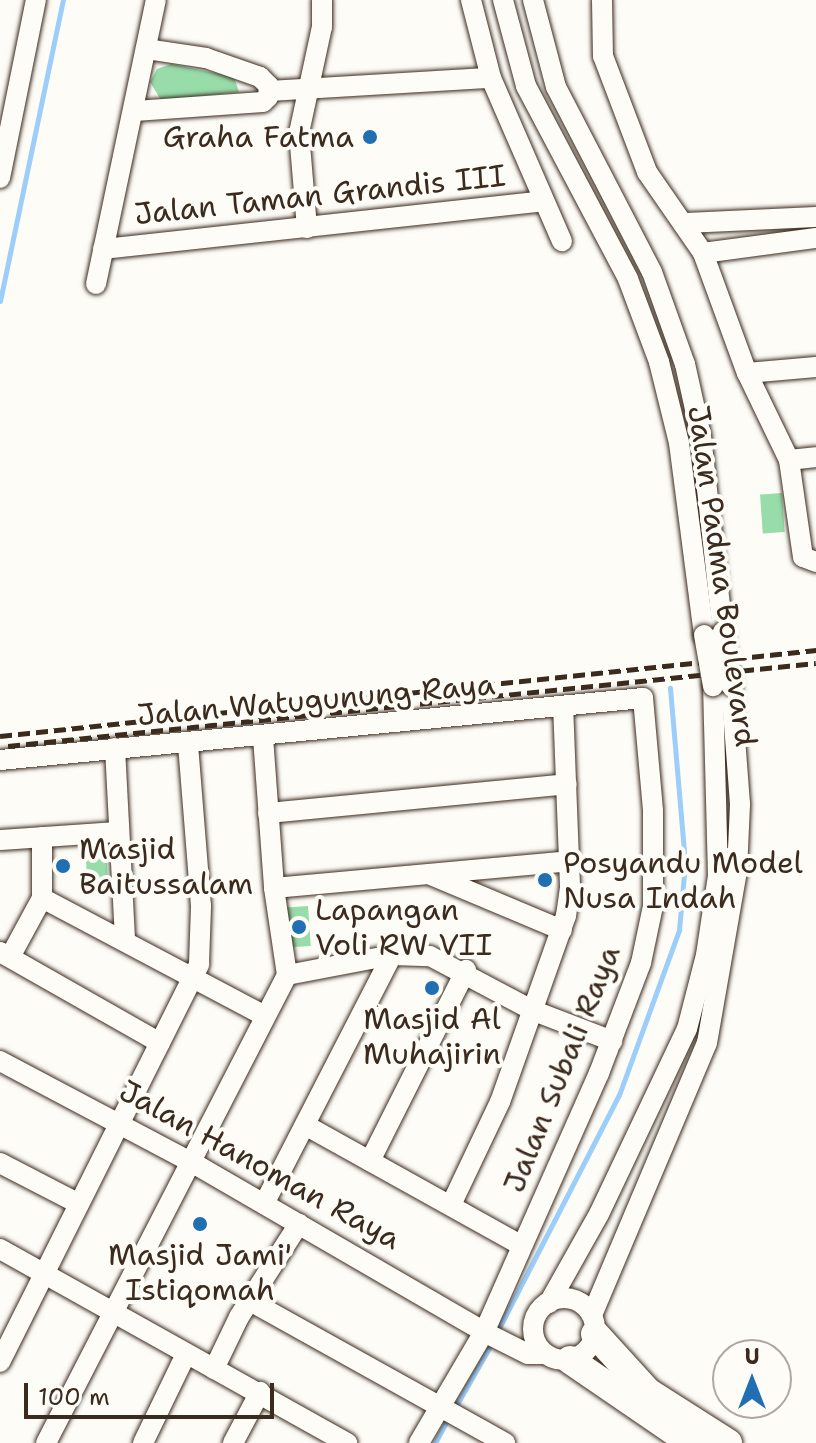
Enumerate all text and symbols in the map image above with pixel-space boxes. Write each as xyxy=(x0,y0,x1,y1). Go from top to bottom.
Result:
place label: Graha Fatma xyxy=(163,119,354,155)
marker: Graha Fatma xyxy=(361,128,379,146)
street label: Jalan Taman Grandis III xyxy=(133,158,507,232)
street label: Jalan Padma Boulevard xyxy=(680,403,764,749)
street label: Jalan Watugunung Raya xyxy=(135,666,497,734)
place label: Masjid Baitussalam xyxy=(79,831,253,902)
place label: Posyandu Model Nusa Indah xyxy=(563,845,803,916)
marker: Masjid Baitussalam xyxy=(54,857,72,875)
marker: Posyandu Model Nusa Indah xyxy=(534,869,556,891)
place label: Lapangan Voli RW VII xyxy=(315,892,492,962)
marker: Lapangan Voli RW VII xyxy=(290,918,308,936)
street label: Jalan Subali Raya xyxy=(496,940,628,1198)
marker: Masjid Al Muhajirin xyxy=(423,979,441,997)
place label: Masjid Al Muhajirin xyxy=(363,1001,501,1072)
street label: Jalan Hanoman Raya xyxy=(113,1073,407,1257)
marker: Masjid Jami' Istiqomah xyxy=(191,1215,209,1233)
place label: Masjid Jami' Istiqomah xyxy=(108,1237,292,1308)
north arrow xyxy=(712,1339,792,1419)
text: U xyxy=(744,1342,760,1371)
scale bar xyxy=(28,1367,278,1417)
text: 100 m xyxy=(38,1381,110,1413)

